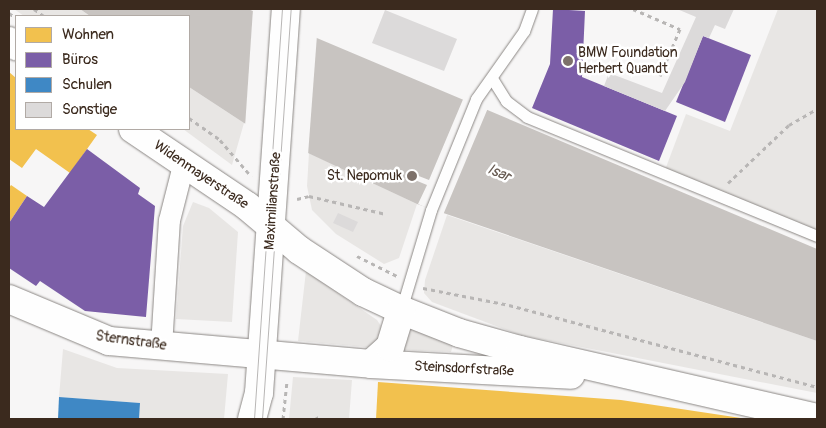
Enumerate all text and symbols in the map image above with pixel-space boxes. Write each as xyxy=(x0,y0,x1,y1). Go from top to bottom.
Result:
legend xyxy=(15,15,190,130)
text: Wohnen xyxy=(62,25,114,44)
place label: BMW Foundation Herbert Quandt xyxy=(578,45,678,78)
text: Büros xyxy=(62,50,98,69)
marker: BMW Foundation Herbert Quandt xyxy=(562,55,574,67)
text: Schulen xyxy=(62,75,112,94)
text: Sonstige xyxy=(62,100,117,119)
street label: Widenmayerstraße xyxy=(150,137,252,213)
street label: Maximilianstraße xyxy=(261,151,285,251)
water label: Isar xyxy=(485,160,513,186)
place label: St. Nepomuk xyxy=(327,168,402,184)
marker: St. Nepomuk xyxy=(406,170,418,182)
street label: Sternstraße xyxy=(95,328,167,354)
street label: Steinsdorfstraße xyxy=(414,358,514,380)

